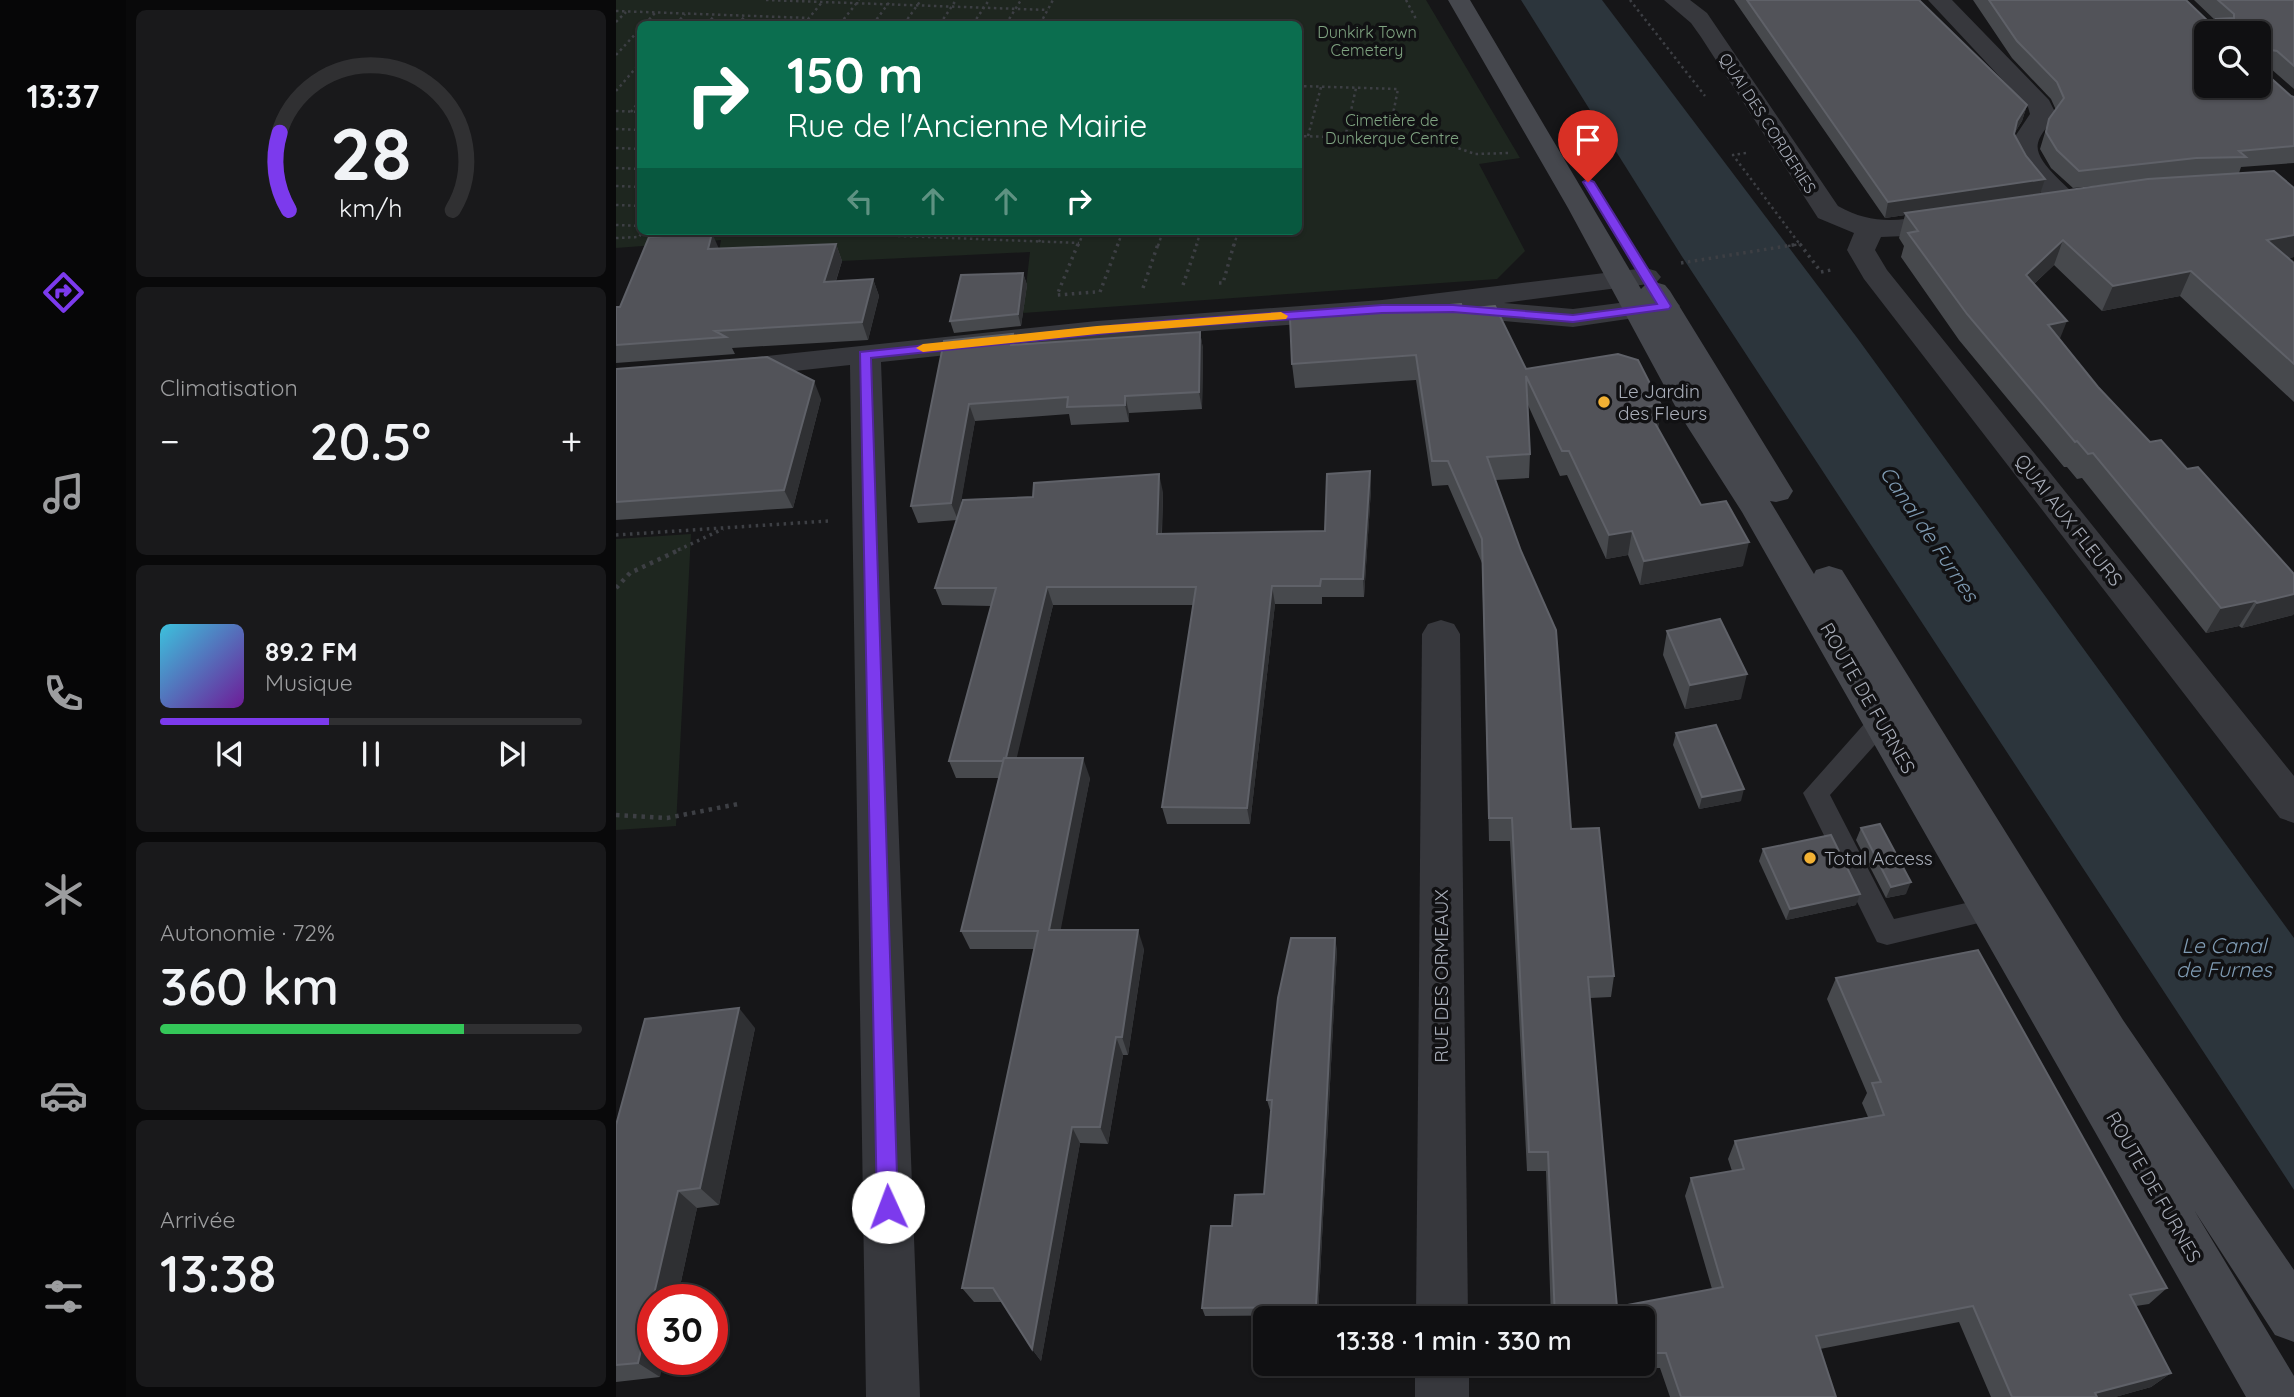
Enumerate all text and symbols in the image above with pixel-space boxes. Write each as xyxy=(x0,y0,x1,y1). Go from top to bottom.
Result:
map controls xyxy=(2194,21,2271,98)
button: search xyxy=(2194,21,2271,98)
park label: Dunkirk Town Cemetery xyxy=(1317,22,1417,60)
text: 150 m xyxy=(787,44,923,105)
icon: right xyxy=(672,49,763,140)
street label: QUAI DES CORDERIES xyxy=(1715,49,1821,197)
text: 13:37 xyxy=(26,76,100,116)
text: Rue de l'Ancienne Mairie xyxy=(787,105,1147,145)
text: 28 xyxy=(330,107,412,198)
park label: Cimetière de Dunkerque Centre xyxy=(1325,110,1459,148)
pin xyxy=(1558,110,1618,182)
icon: arrive xyxy=(1569,121,1607,159)
icon: left xyxy=(841,182,879,220)
icon: ahead xyxy=(914,182,952,220)
icon: ahead xyxy=(987,182,1025,220)
icon: right xyxy=(1060,182,1098,220)
text: km/h xyxy=(339,192,403,223)
icon: directions xyxy=(39,268,88,317)
text: Climatisation xyxy=(160,373,298,402)
place label: Le Jardin des Fleurs xyxy=(1618,379,1707,425)
marker: Le Jardin des Fleurs xyxy=(1596,394,1612,410)
text: 20.5° xyxy=(309,408,431,473)
text: − xyxy=(160,417,180,465)
text: + xyxy=(561,417,582,465)
street label: QUAI AUX FLEURS xyxy=(2010,449,2128,591)
water label: Canal de Furnes xyxy=(1875,461,1985,607)
icon: music xyxy=(39,469,88,518)
street label: ROUTE DE FURNES xyxy=(1815,618,1921,778)
text: 89.2 FM xyxy=(265,635,357,668)
text: Musique xyxy=(265,668,353,697)
icon: phone xyxy=(39,669,88,718)
icon: previous xyxy=(211,735,249,773)
icon: pause xyxy=(352,735,390,773)
icon: next xyxy=(493,735,531,773)
place label: Total Access xyxy=(1824,846,1933,870)
marker: Total Access xyxy=(1802,850,1818,866)
icon: climate xyxy=(39,870,88,919)
street label: RUE DES ORMEAUX xyxy=(1429,889,1453,1063)
text: Autonomie · 72% xyxy=(160,918,335,947)
water label: Le Canal de Furnes xyxy=(2176,932,2273,982)
text: 360 km xyxy=(160,953,339,1018)
icon: car xyxy=(39,1071,88,1120)
street label: ROUTE DE FURNES xyxy=(2101,1107,2207,1267)
position arrow xyxy=(851,1170,925,1244)
text: Arrivée xyxy=(160,1205,236,1234)
text: 13:38 xyxy=(160,1240,276,1305)
icon: filters xyxy=(39,1272,88,1321)
speed limit sign: 30 xyxy=(637,1284,728,1375)
text: 13:38 · 1 min · 330 m xyxy=(1336,1324,1572,1357)

